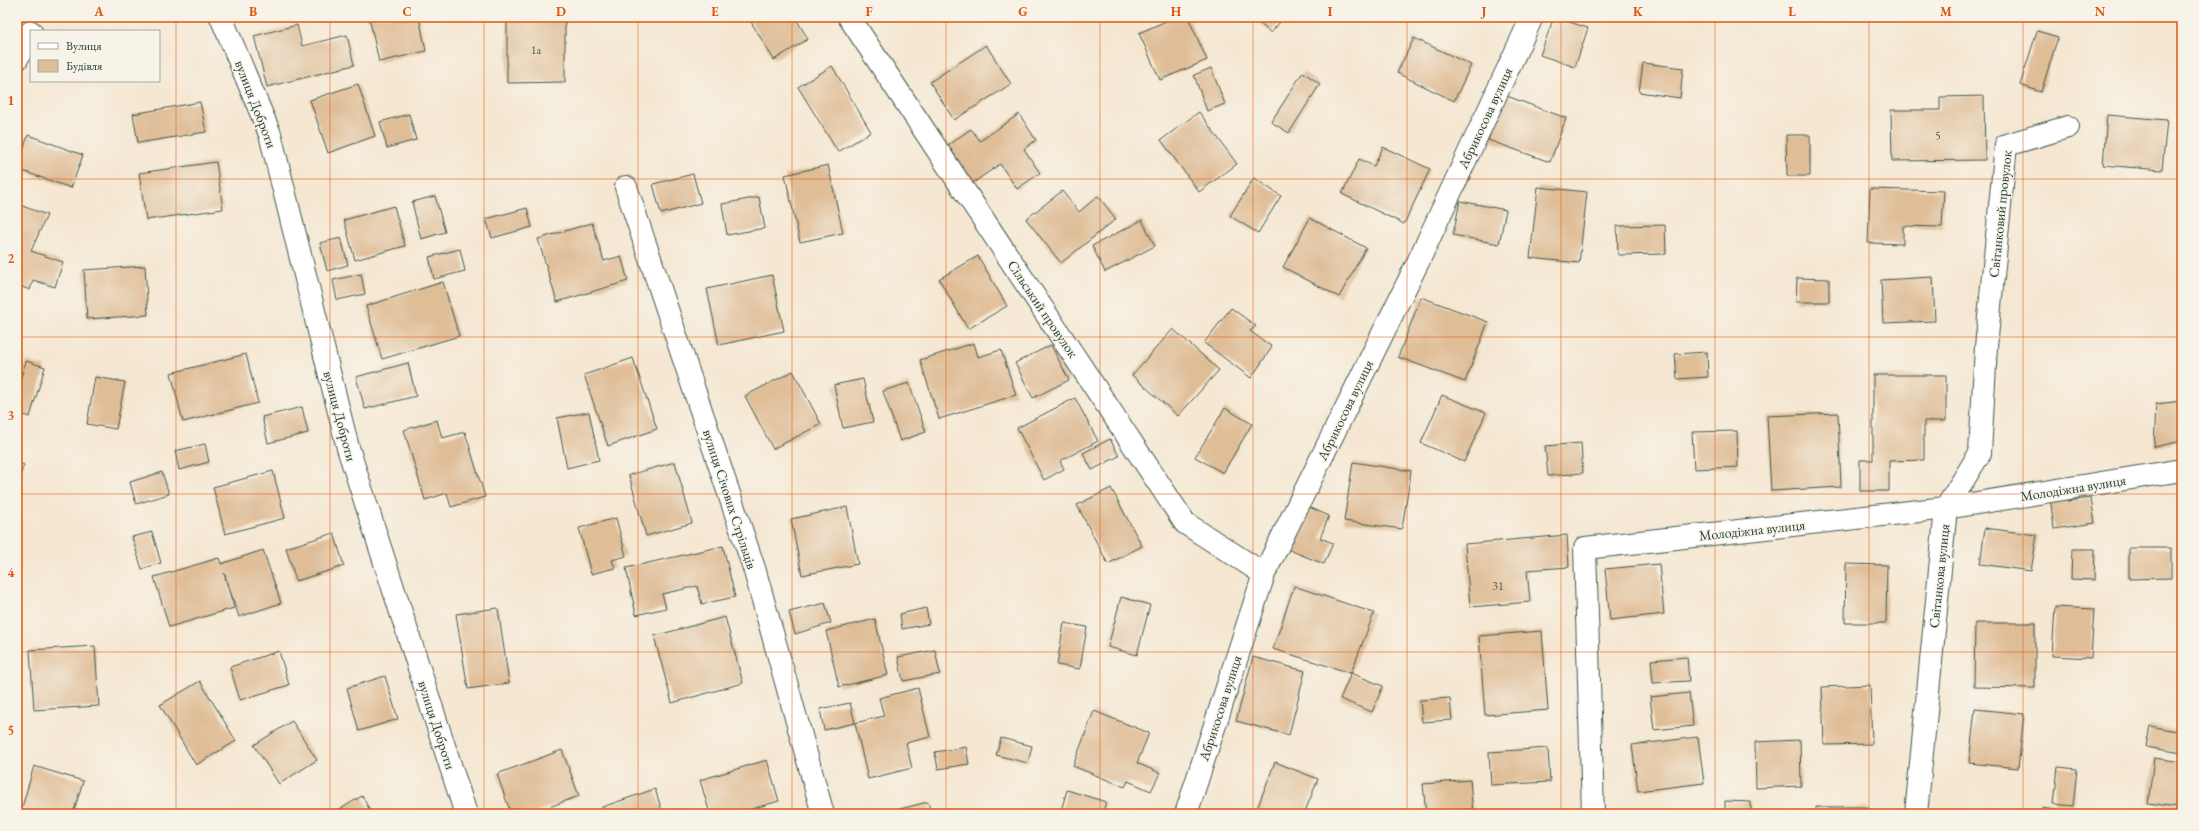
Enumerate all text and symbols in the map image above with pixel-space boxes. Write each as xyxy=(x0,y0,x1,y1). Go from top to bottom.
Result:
text: A xyxy=(93,3,104,20)
text: B xyxy=(249,3,257,20)
text: C xyxy=(402,3,412,20)
text: D xyxy=(556,3,566,20)
text: E xyxy=(711,3,719,20)
text: F xyxy=(865,3,873,20)
text: G xyxy=(1018,3,1028,20)
text: H xyxy=(1171,3,1182,20)
text: I xyxy=(1328,3,1333,20)
text: J xyxy=(1480,3,1487,20)
text: K xyxy=(1633,3,1644,20)
text: L xyxy=(1788,3,1796,20)
text: M xyxy=(1940,3,1952,20)
text: N xyxy=(2095,3,2106,20)
legend xyxy=(30,30,160,82)
text: Вулиця xyxy=(66,38,102,54)
house number: 1а xyxy=(531,42,541,58)
text: Будівля xyxy=(66,58,103,74)
street label: вулиця Доброти xyxy=(231,58,281,151)
street label: Абрикосова вулиця xyxy=(1453,64,1516,172)
text: 1 xyxy=(8,92,15,109)
house number: 5 xyxy=(1935,127,1941,143)
street label: Світанковий провулок xyxy=(1984,149,2016,279)
text: 2 xyxy=(8,250,15,267)
street label: Сільський провулок xyxy=(1004,257,1083,362)
street label: Абрикосова вулиця xyxy=(1312,357,1377,464)
street label: вулиця Доброти xyxy=(319,369,361,464)
text: 3 xyxy=(8,407,15,424)
street label: вулиця Січових Стрільців xyxy=(699,427,761,571)
street label: Молодіжна вулиця xyxy=(2019,471,2127,505)
street label: Молодіжна вулиця xyxy=(1698,515,1806,545)
street label: Світанкова вулиця xyxy=(1925,523,1953,629)
text: 4 xyxy=(8,564,15,581)
house number: 31 xyxy=(1492,578,1504,594)
street label: Абрикосова вулиця xyxy=(1194,653,1246,764)
street label: вулиця Доброти xyxy=(414,678,460,772)
text: 5 xyxy=(8,722,14,739)

